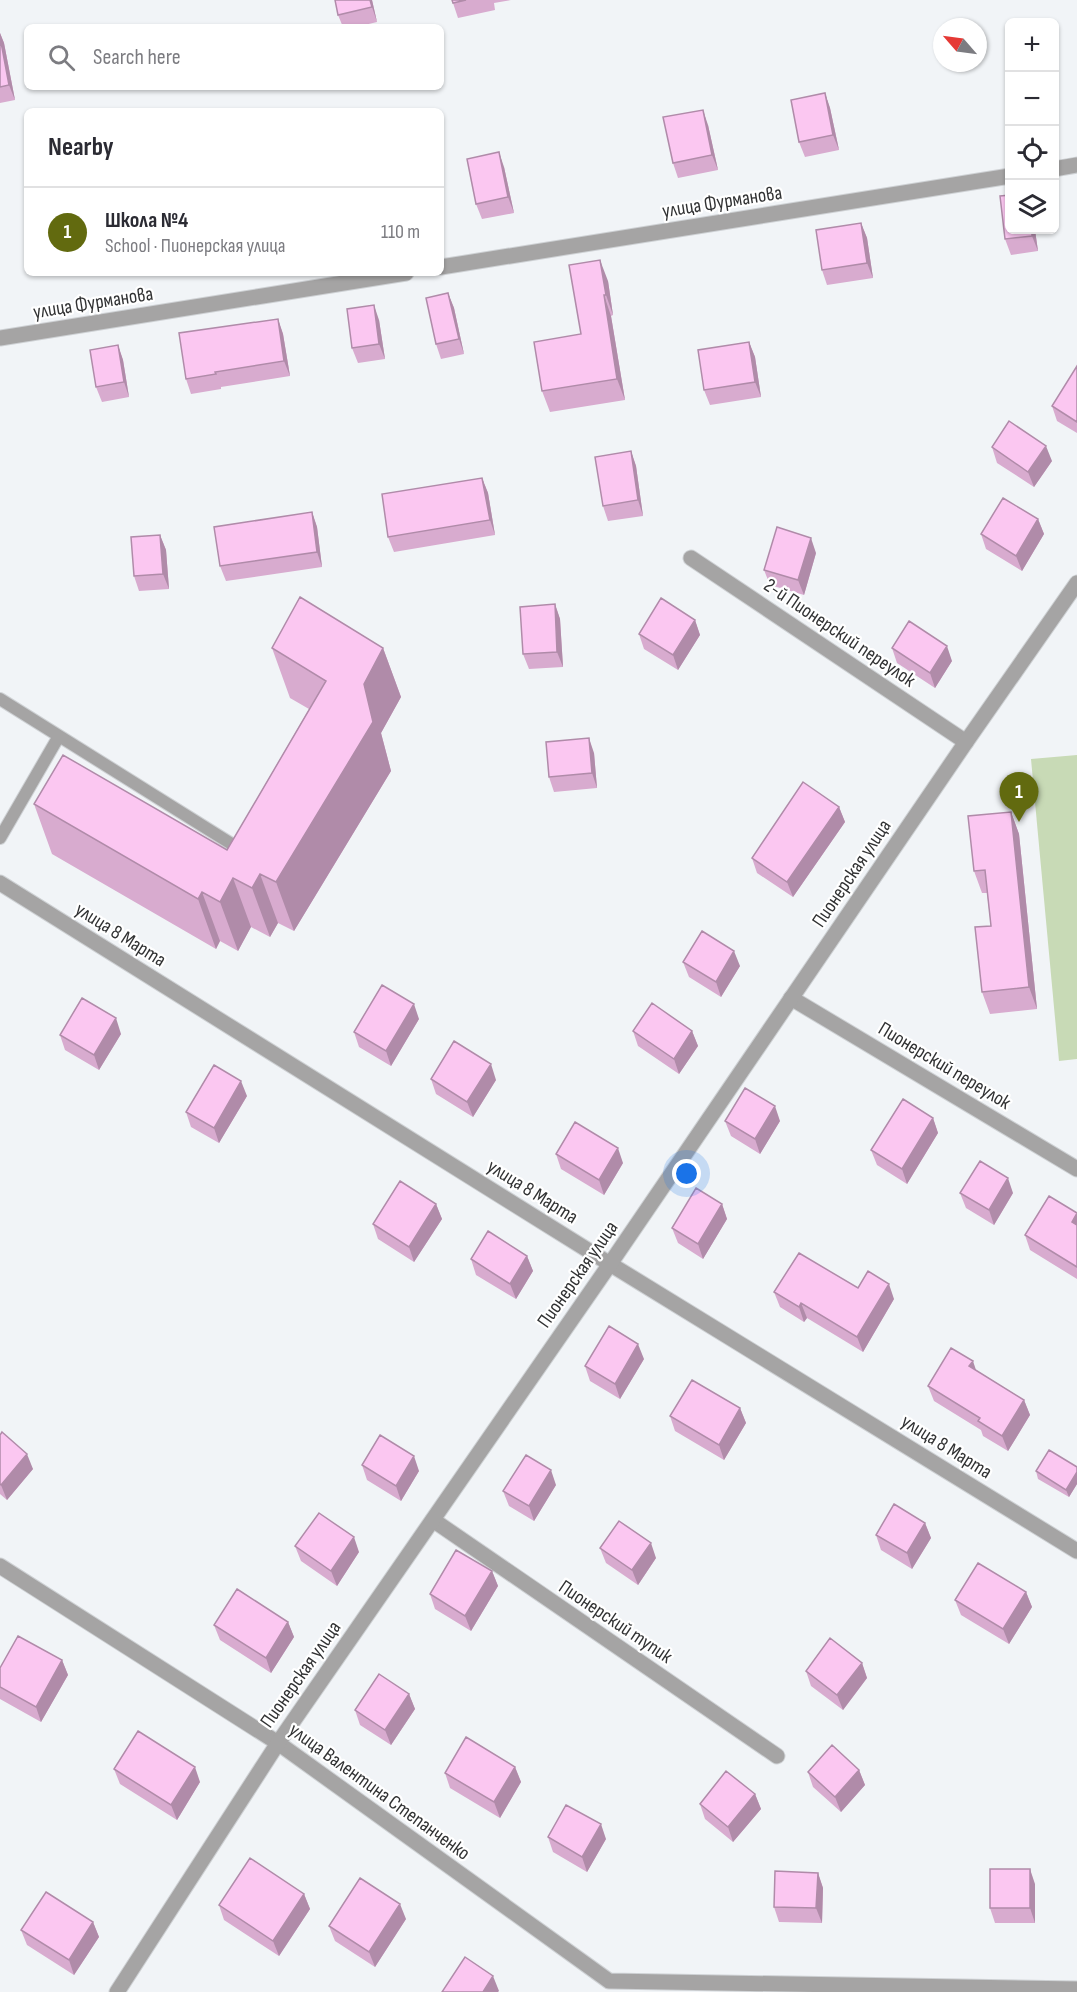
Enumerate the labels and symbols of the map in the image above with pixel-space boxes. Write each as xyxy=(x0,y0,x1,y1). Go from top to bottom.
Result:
north arrow xyxy=(933,18,987,72)
street label: улица Фурманова xyxy=(661,181,784,223)
street label: улица Фурманова xyxy=(32,282,155,324)
street label: 2-й Пионерский переулок xyxy=(759,573,920,693)
pin: 1 xyxy=(1000,772,1038,822)
street label: Пионерская улица xyxy=(807,815,897,932)
street label: улица 8 Марта xyxy=(71,898,170,972)
street label: Пионерский переулок xyxy=(874,1017,1015,1115)
street label: улица 8 Марта xyxy=(483,1155,582,1229)
your location xyxy=(672,1159,701,1188)
street label: Пионерская улица xyxy=(532,1217,623,1333)
street label: улица 8 Марта xyxy=(897,1410,996,1484)
street label: Пионерский тупик xyxy=(554,1575,677,1669)
street label: Пионерская улица xyxy=(255,1617,346,1733)
street label: улица Валентина Степанченко xyxy=(284,1718,475,1866)

